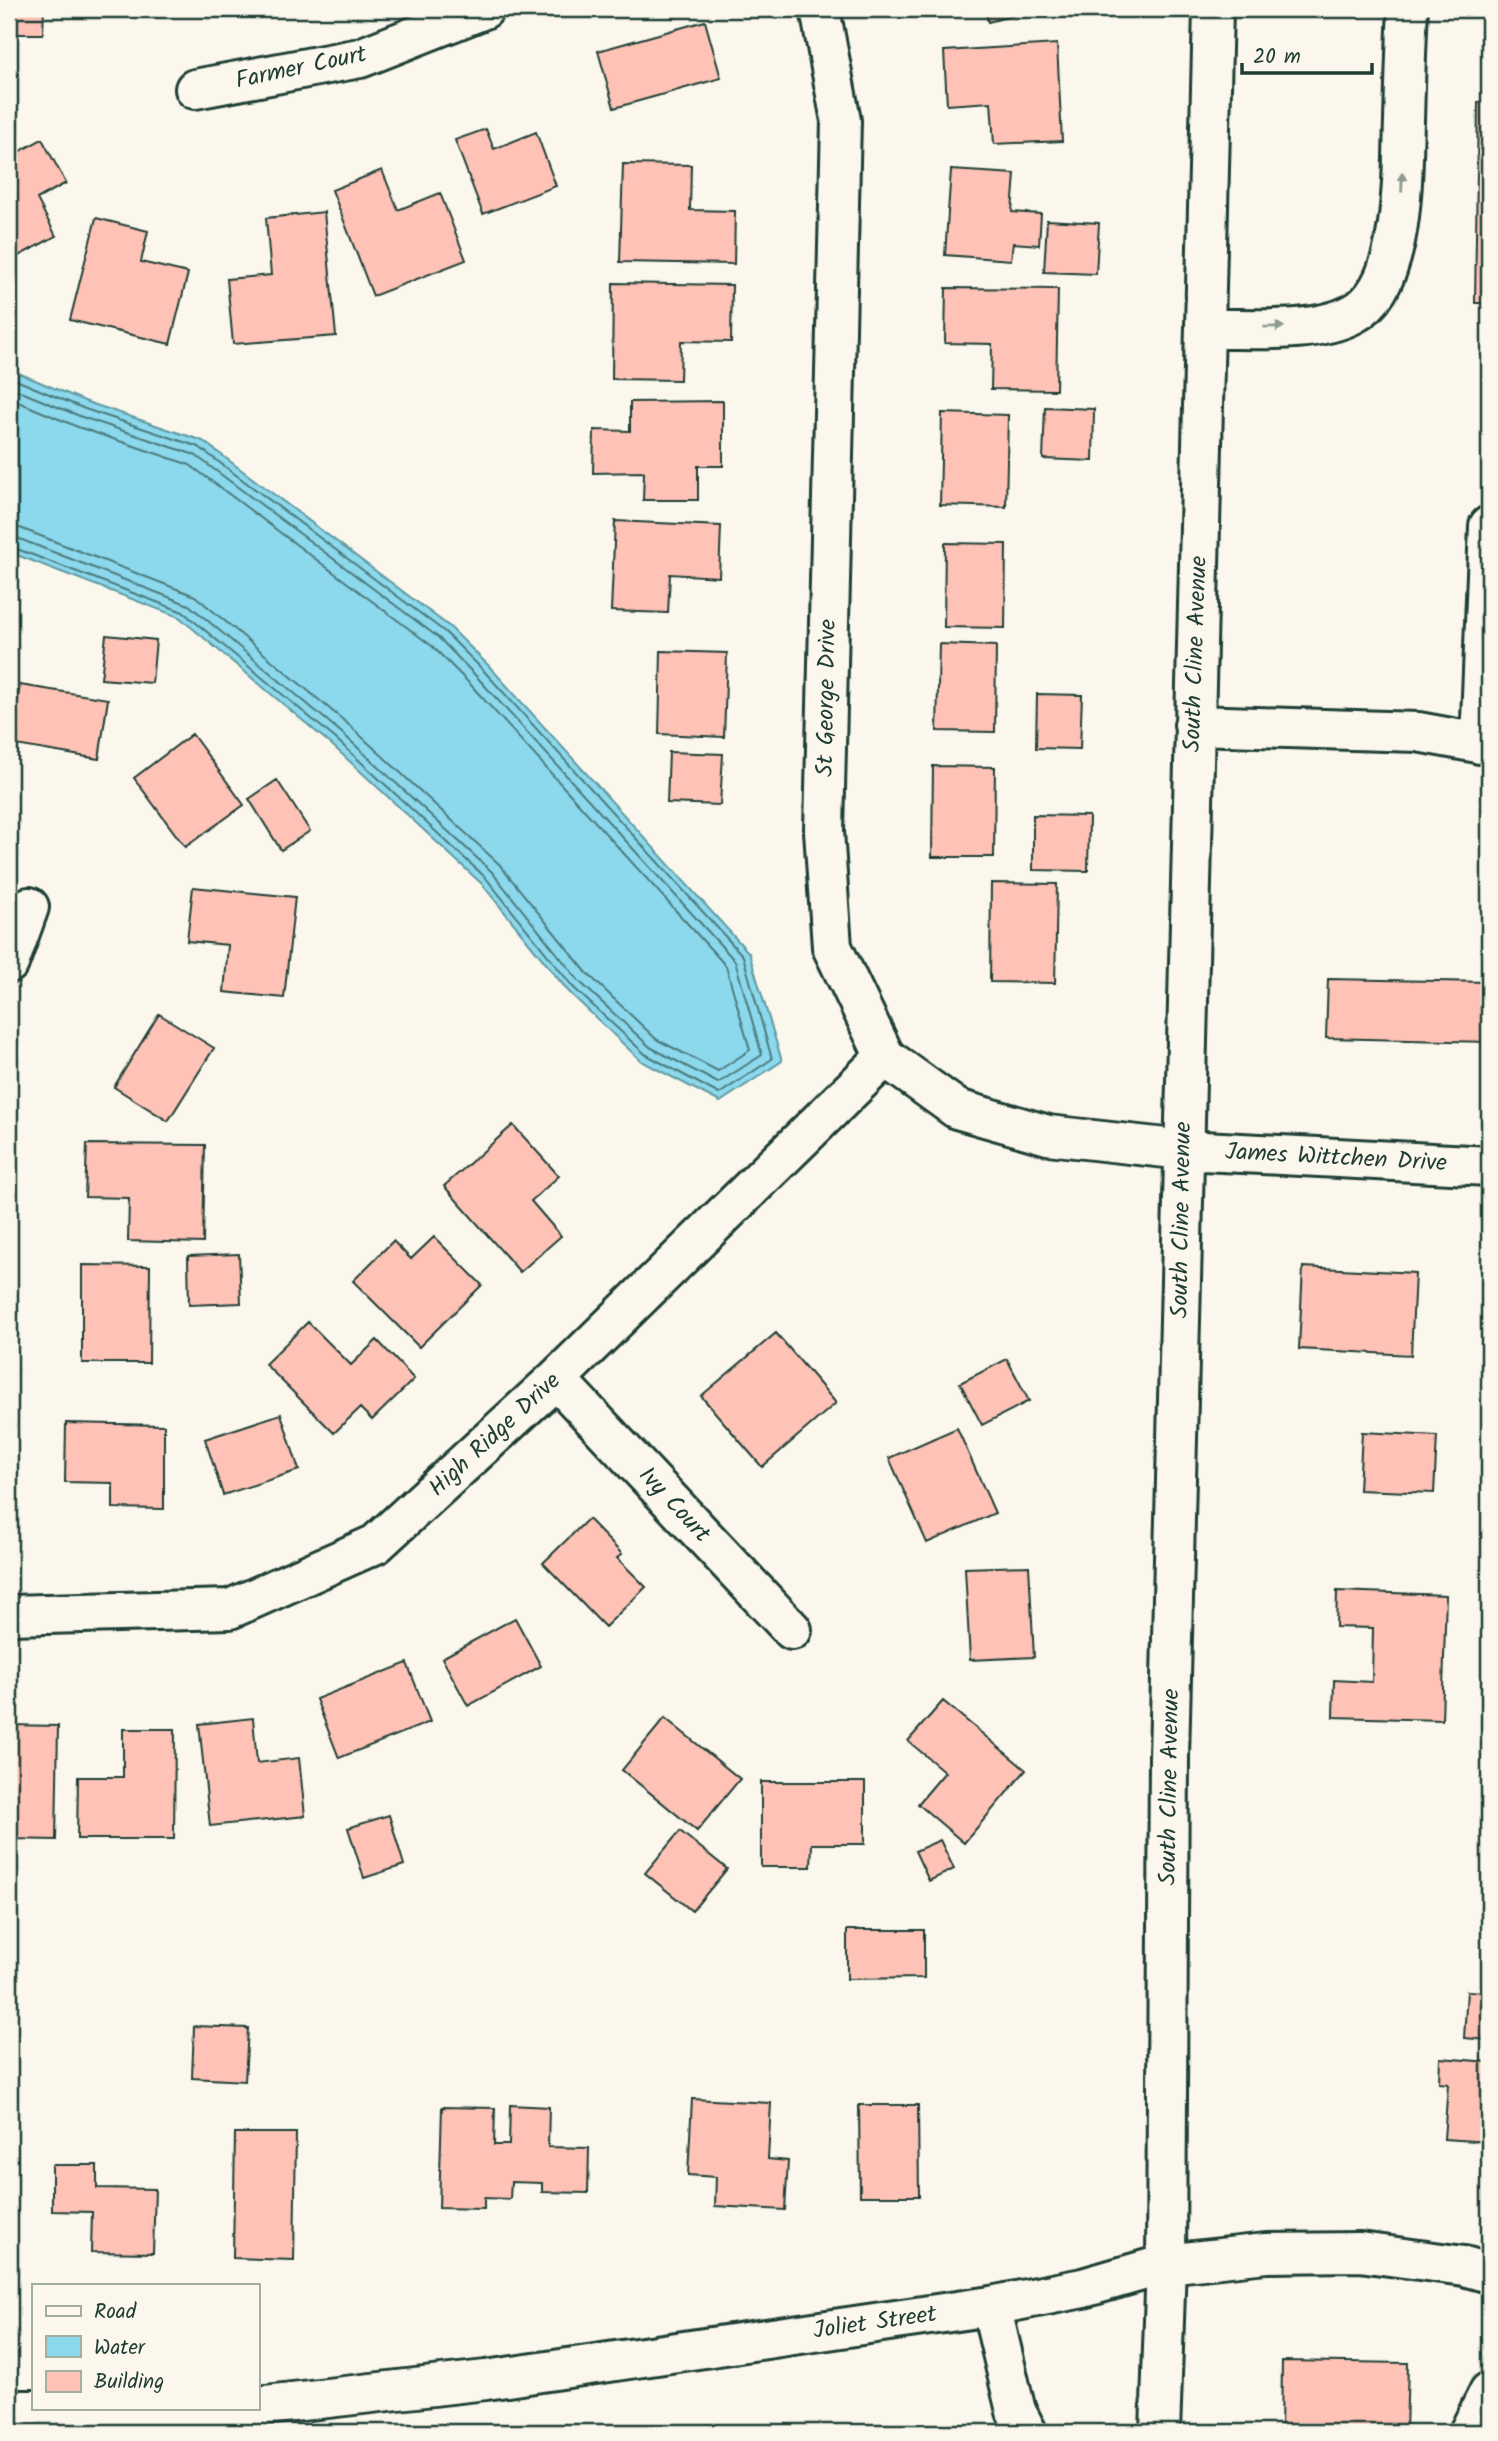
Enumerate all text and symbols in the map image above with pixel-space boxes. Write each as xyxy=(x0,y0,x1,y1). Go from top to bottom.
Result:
scale bar xyxy=(1242,32,1372,76)
street label: Farmer Court xyxy=(232,35,371,101)
text: 20 m xyxy=(1253,41,1301,74)
one-way arrow xyxy=(1396,171,1407,193)
one-way arrow xyxy=(1263,322,1285,333)
street label: South Cline Avenue xyxy=(1173,555,1219,753)
street label: St George Drive xyxy=(806,619,848,777)
street label: South Cline Avenue xyxy=(1161,1121,1203,1319)
street label: James Wittchen Drive xyxy=(1224,1133,1448,1183)
street label: High Ridge Drive xyxy=(420,1363,570,1507)
street label: Ivy Court xyxy=(628,1458,720,1553)
street label: South Cline Avenue xyxy=(1149,1688,1191,1886)
legend xyxy=(32,2284,259,2410)
street label: Joliet Street xyxy=(811,2295,940,2351)
text: Road xyxy=(94,2296,137,2329)
text: Water xyxy=(94,2332,146,2365)
text: Building xyxy=(94,2366,164,2399)

